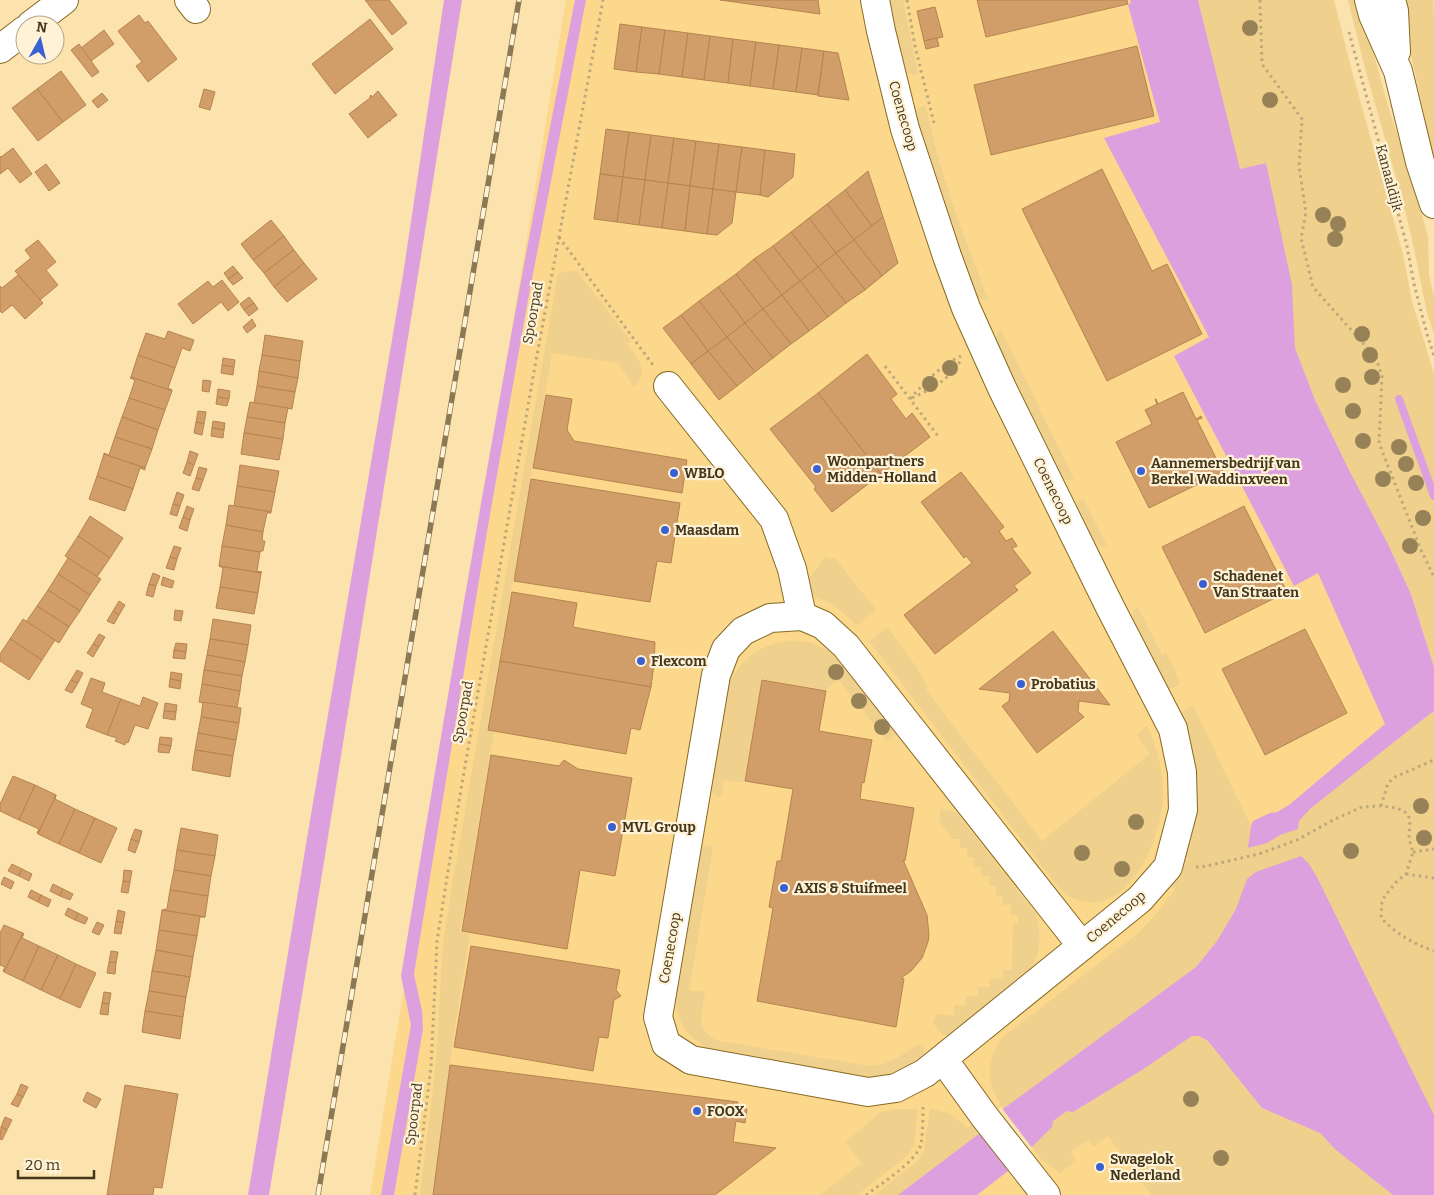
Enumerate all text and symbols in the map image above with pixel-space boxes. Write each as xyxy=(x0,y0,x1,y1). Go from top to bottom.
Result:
north arrow xyxy=(15,15,65,65)
text: N xyxy=(35,18,48,37)
street label: Coenecoop xyxy=(885,79,921,153)
street label: Kanaaldijk xyxy=(1372,142,1406,214)
street label: Spoorpad xyxy=(519,281,547,345)
place label: Woonpartners Midden-Holland xyxy=(827,453,937,486)
street label: Coenecoop xyxy=(1030,455,1076,527)
place label: Aannemersbedrijf van Berkel Waddinxveen xyxy=(1151,455,1300,488)
marker: Woonpartners Midden-Holland xyxy=(811,463,823,475)
place label: WBLO xyxy=(684,465,725,482)
marker: Aannemersbedrijf van Berkel Waddinxveen xyxy=(1135,465,1147,477)
marker: WBLO xyxy=(668,467,680,479)
place label: Maasdam xyxy=(675,522,740,539)
marker: Maasdam xyxy=(659,524,671,536)
place label: Schadenet Van Straaten xyxy=(1213,568,1299,601)
marker: Schadenet Van Straaten xyxy=(1197,578,1209,590)
place label: Flexcom xyxy=(651,653,707,670)
marker: Flexcom xyxy=(635,655,647,667)
place label: Probatius xyxy=(1031,676,1096,693)
marker: Probatius xyxy=(1015,678,1027,690)
street label: Spoorpad xyxy=(449,680,477,744)
place label: MVL Group xyxy=(622,819,696,836)
marker: MVL Group xyxy=(606,821,618,833)
place label: AXIS & Stuifmeel xyxy=(794,880,907,897)
marker: AXIS & Stuifmeel xyxy=(778,882,790,894)
street label: Coenecoop xyxy=(1083,887,1149,947)
street label: Coenecoop xyxy=(655,911,685,985)
street label: Spoorpad xyxy=(402,1082,426,1146)
place label: FOOX xyxy=(707,1103,744,1120)
marker: FOOX xyxy=(691,1105,703,1117)
scale bar xyxy=(18,1148,94,1180)
place label: Swagelok Nederland xyxy=(1110,1151,1181,1184)
text: 20 m xyxy=(25,1156,61,1174)
marker: Swagelok Nederland xyxy=(1094,1161,1106,1173)

